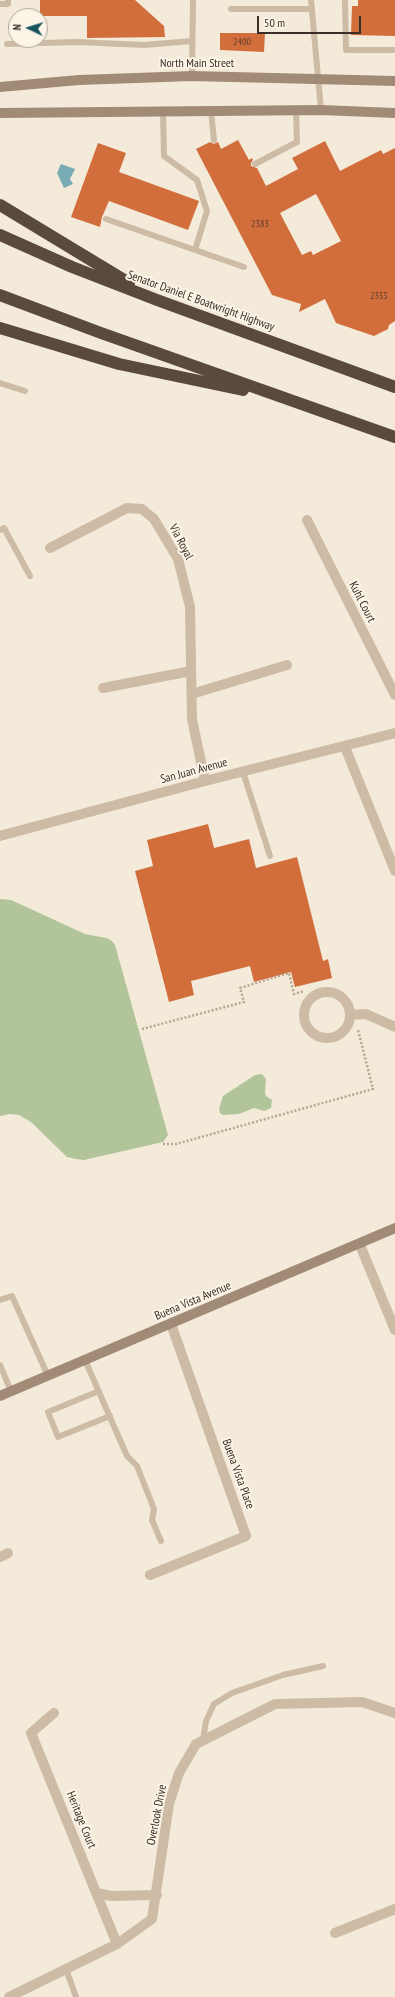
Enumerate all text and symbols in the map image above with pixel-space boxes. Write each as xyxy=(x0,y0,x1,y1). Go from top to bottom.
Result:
north arrow xyxy=(8,8,48,48)
scale bar xyxy=(259,8,363,34)
text: 50 m xyxy=(264,15,285,30)
text: N xyxy=(10,24,24,31)
house number: 2400 xyxy=(233,36,251,48)
street label: North Main Street xyxy=(160,57,234,71)
house number: 2383 xyxy=(251,218,269,230)
street label: Senator Daniel E Boatwright Highway xyxy=(126,268,276,334)
house number: 2355 xyxy=(370,290,388,302)
street label: Via Royal xyxy=(166,522,196,562)
street label: Kuhl Court xyxy=(346,579,378,625)
street label: San Juan Avenue xyxy=(159,755,229,787)
street label: Buena Vista Avenue xyxy=(153,1278,233,1324)
street label: Buena Vista Place xyxy=(219,1437,257,1511)
street label: Overlook Drive xyxy=(144,1783,170,1847)
street label: Heritage Court xyxy=(63,1789,99,1851)

